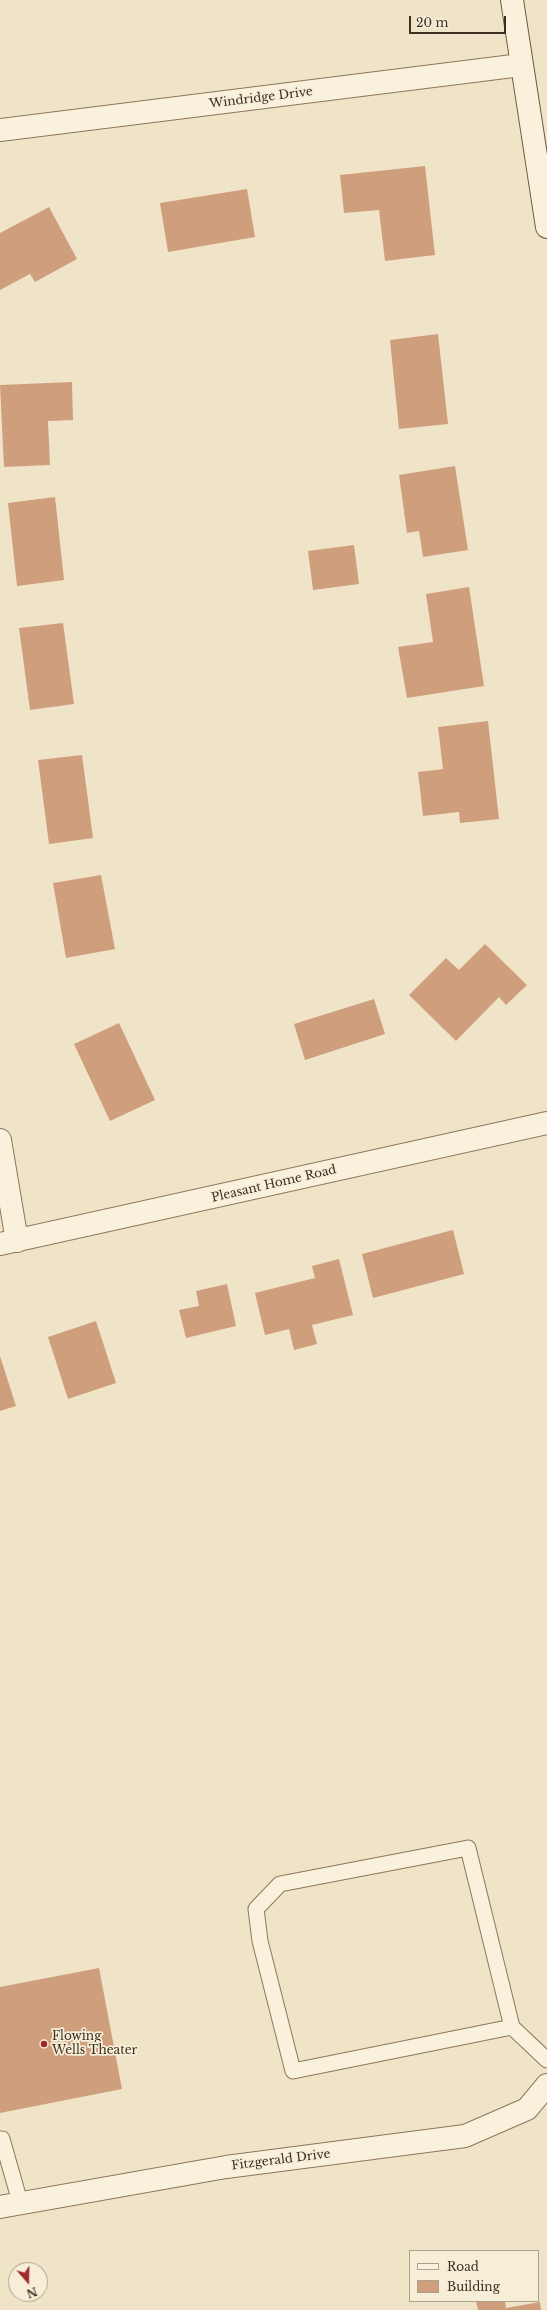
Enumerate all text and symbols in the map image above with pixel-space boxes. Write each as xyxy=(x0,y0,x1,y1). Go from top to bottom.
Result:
scale bar xyxy=(411,8,508,34)
text: 20 m xyxy=(416,15,448,30)
street label: Windridge Drive xyxy=(208,85,314,111)
street label: Pleasant Home Road xyxy=(210,1163,338,1205)
place label: Flowing Wells Theater xyxy=(52,2030,137,2058)
marker: Flowing Wells Theater xyxy=(39,2039,49,2049)
street label: Fitzgerald Drive xyxy=(231,2147,331,2173)
legend xyxy=(409,2250,539,2302)
text: Road xyxy=(447,2259,479,2274)
north arrow xyxy=(8,2262,48,2302)
text: Building xyxy=(447,2279,500,2294)
text: N xyxy=(25,2284,39,2301)

